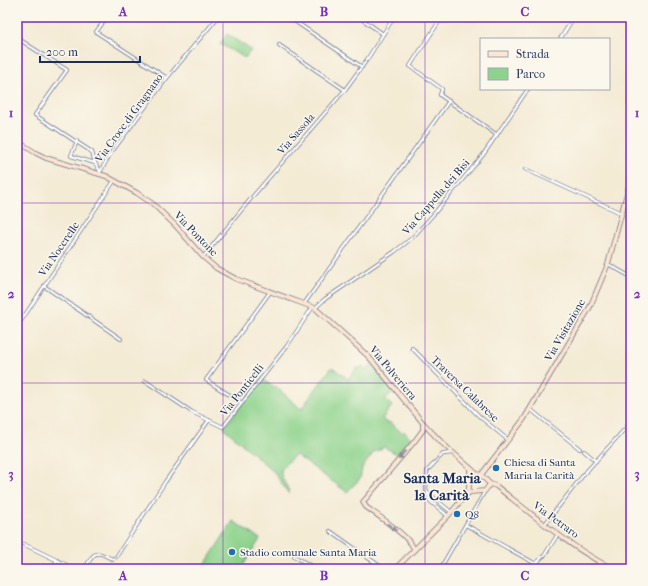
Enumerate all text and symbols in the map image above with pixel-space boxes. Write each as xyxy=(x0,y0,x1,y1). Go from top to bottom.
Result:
text: A xyxy=(118,4,128,19)
text: B xyxy=(320,4,329,19)
text: C xyxy=(521,4,530,19)
scale bar xyxy=(40,38,140,64)
legend xyxy=(480,38,610,90)
text: 200 m xyxy=(46,45,78,59)
text: Strada xyxy=(516,47,550,61)
text: Parco xyxy=(516,67,545,81)
street label: Via Croce di Gragnano xyxy=(92,71,166,166)
text: 1 xyxy=(9,105,14,120)
text: 1 xyxy=(635,105,640,120)
street label: Via Sassola xyxy=(274,110,318,158)
street label: Via Cappella dei Bisi xyxy=(399,156,473,238)
street label: Via Pontone xyxy=(171,208,221,260)
street label: Via Nocerelle xyxy=(35,219,82,280)
text: 2 xyxy=(8,286,15,301)
text: 2 xyxy=(634,286,641,301)
street label: Via Visitazione xyxy=(541,296,588,364)
street label: Via Polveriera xyxy=(366,343,420,403)
street label: Traversa Calabrese xyxy=(428,353,502,425)
street label: Via Ponticelli xyxy=(217,361,267,420)
one-way arrow xyxy=(398,450,407,460)
place label: Chiesa di Santa Maria la Carità xyxy=(504,456,576,482)
marker: Chiesa di Santa Maria la Carità xyxy=(491,463,501,473)
text: 3 xyxy=(8,466,14,482)
text: 3 xyxy=(634,466,640,482)
district label: Santa Maria la Carità xyxy=(403,469,482,504)
street label: Via Petraro xyxy=(530,498,582,541)
place label: Q8 xyxy=(465,508,479,521)
marker: Q8 xyxy=(452,509,462,519)
one-way arrow xyxy=(387,523,398,531)
place label: Stadio comunale Santa Maria xyxy=(240,546,377,559)
marker: Stadio comunale Santa Maria xyxy=(227,547,237,557)
text: A xyxy=(118,568,128,583)
text: B xyxy=(320,568,329,583)
text: C xyxy=(521,568,530,583)

